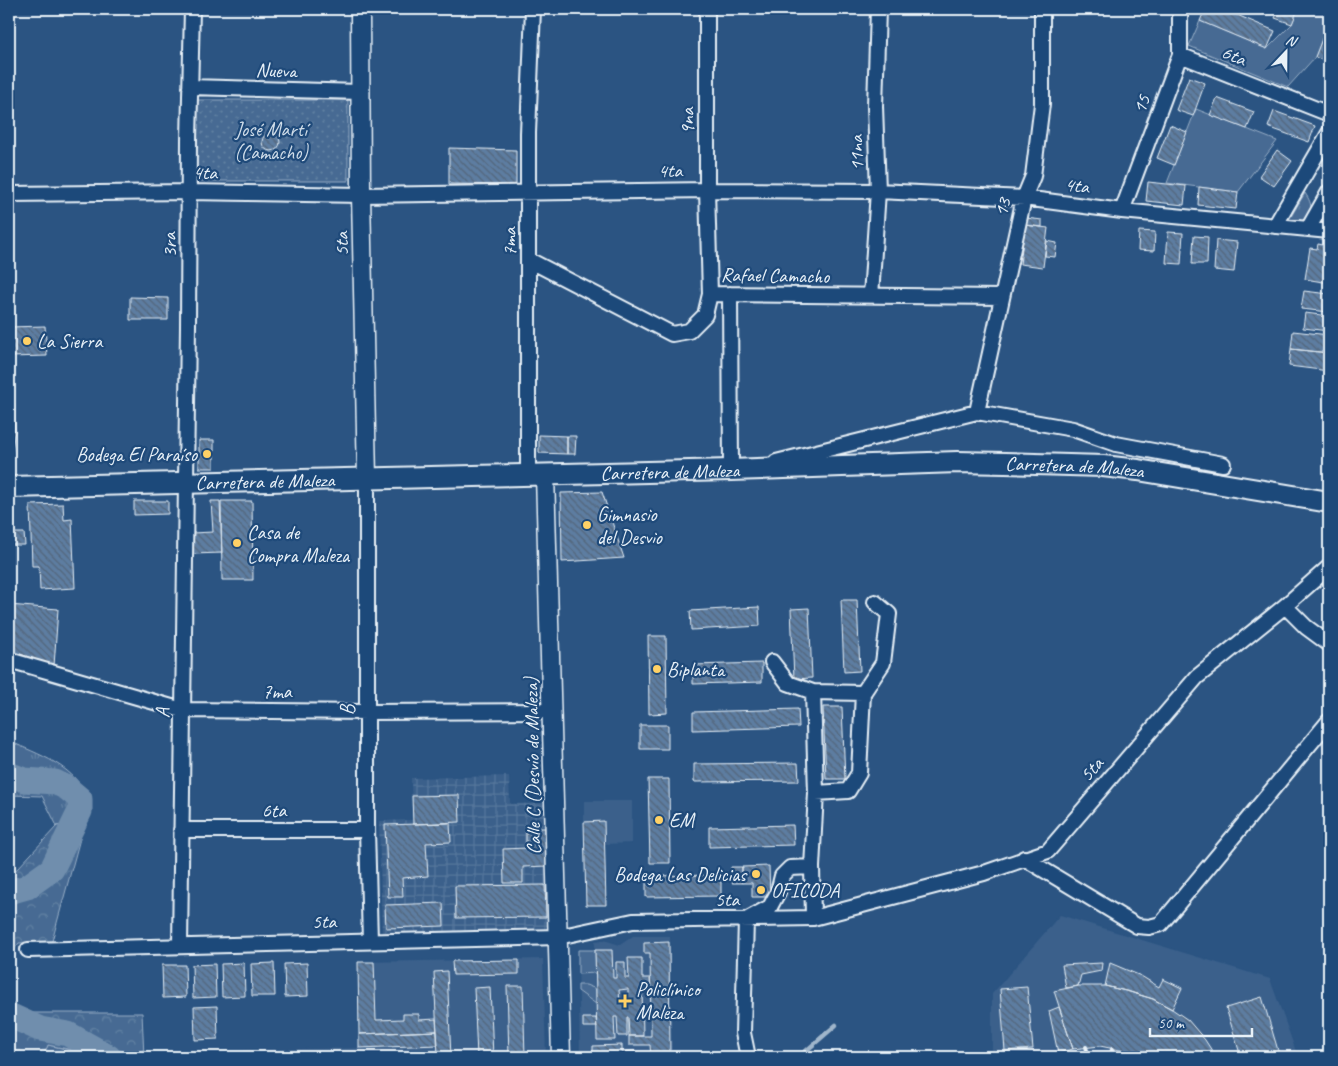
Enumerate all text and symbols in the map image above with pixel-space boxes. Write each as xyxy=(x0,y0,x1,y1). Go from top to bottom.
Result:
north arrow xyxy=(1260,28,1310,78)
text: N xyxy=(1283,31,1300,51)
street label: 6ta xyxy=(1218,39,1251,72)
street label: Nueva xyxy=(255,57,299,84)
street label: 15 xyxy=(1127,90,1157,117)
street label: 9na xyxy=(675,106,700,134)
park label: José Martí (Camacho) xyxy=(234,117,311,165)
street label: 11na xyxy=(843,133,870,171)
street label: 4ta xyxy=(658,158,684,183)
street label: 4ta xyxy=(193,160,219,185)
street label: 4ta xyxy=(1063,172,1092,200)
street label: 13 xyxy=(988,193,1017,219)
street label: 7ma xyxy=(497,226,522,257)
street label: 5ta xyxy=(329,230,354,256)
street label: 3ra xyxy=(157,231,182,257)
street label: Rafael Camacho xyxy=(721,262,830,289)
place label: La Sierra xyxy=(37,329,103,354)
marker: La Sierra xyxy=(21,335,33,347)
place label: Bodega El Paraíso xyxy=(76,442,198,467)
marker: Bodega El Paraíso xyxy=(201,448,213,460)
street label: Carretera de Maleza xyxy=(1005,451,1148,484)
street label: Carretera de Maleza xyxy=(600,458,742,486)
street label: Carretera de Maleza xyxy=(195,467,337,496)
place label: Gimnasio del Desvio xyxy=(597,502,663,550)
marker: Gimnasio del Desvio xyxy=(581,519,593,531)
place label: Casa de Compra Maleza xyxy=(247,520,351,568)
marker: Casa de Compra Maleza xyxy=(231,537,243,549)
place label: Biplanta xyxy=(667,657,726,682)
marker: Biplanta xyxy=(651,663,663,675)
street label: Calle C (Desvío de Maleza) xyxy=(518,676,547,855)
street label: 7ma xyxy=(263,679,293,704)
street label: B xyxy=(335,703,360,715)
street label: A xyxy=(150,707,175,718)
street label: 5ta xyxy=(1074,751,1110,787)
street label: 6ta xyxy=(262,798,287,823)
place label: EM xyxy=(669,808,696,833)
marker: EM xyxy=(653,814,665,826)
place label: Bodega Las Delicias xyxy=(614,862,748,887)
marker: Bodega Las Delicias xyxy=(750,868,762,880)
place label: OFICODA xyxy=(771,878,840,903)
marker: OFICODA xyxy=(755,884,767,896)
street label: 5ta xyxy=(715,887,741,912)
street label: 5ta xyxy=(312,909,338,934)
place label: Policlínico Maleza xyxy=(636,977,702,1025)
marker: Policlínico Maleza xyxy=(618,994,632,1008)
scale bar xyxy=(1150,1006,1253,1038)
text: 50 m xyxy=(1158,1014,1185,1033)

